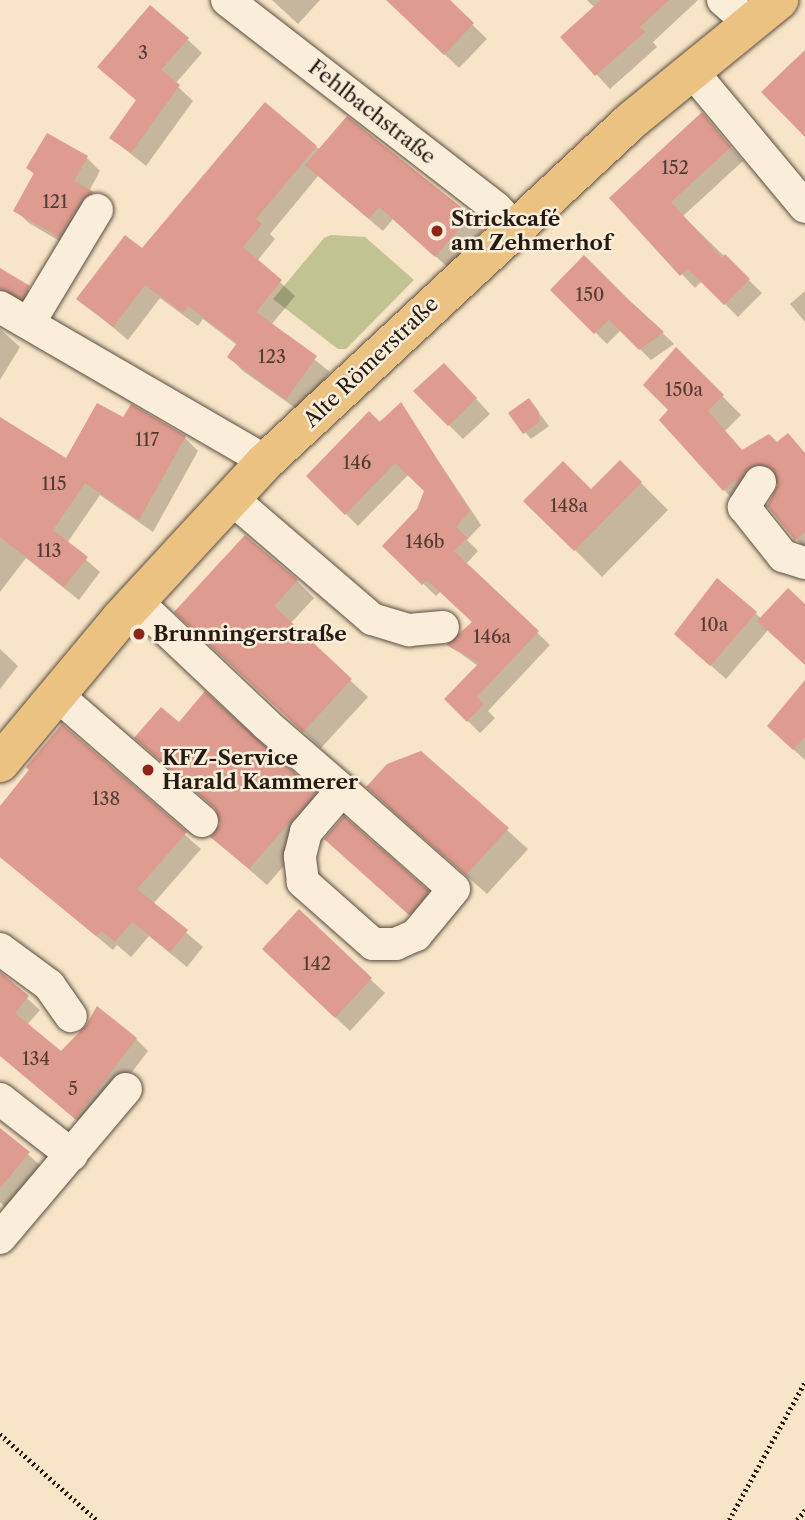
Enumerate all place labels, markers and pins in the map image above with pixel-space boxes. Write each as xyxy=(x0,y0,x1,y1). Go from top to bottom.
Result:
place label: Strickcafé am Zehmerhof xyxy=(451,206,612,256)
marker: Strickcafé am Zehmerhof xyxy=(429,223,445,239)
place label: Brunningerstraße xyxy=(153,621,347,647)
marker: Brunningerstraße xyxy=(131,626,147,642)
place label: KFZ-Service Harald Kammerer xyxy=(162,745,358,795)
marker: KFZ-Service Harald Kammerer xyxy=(140,762,156,778)

